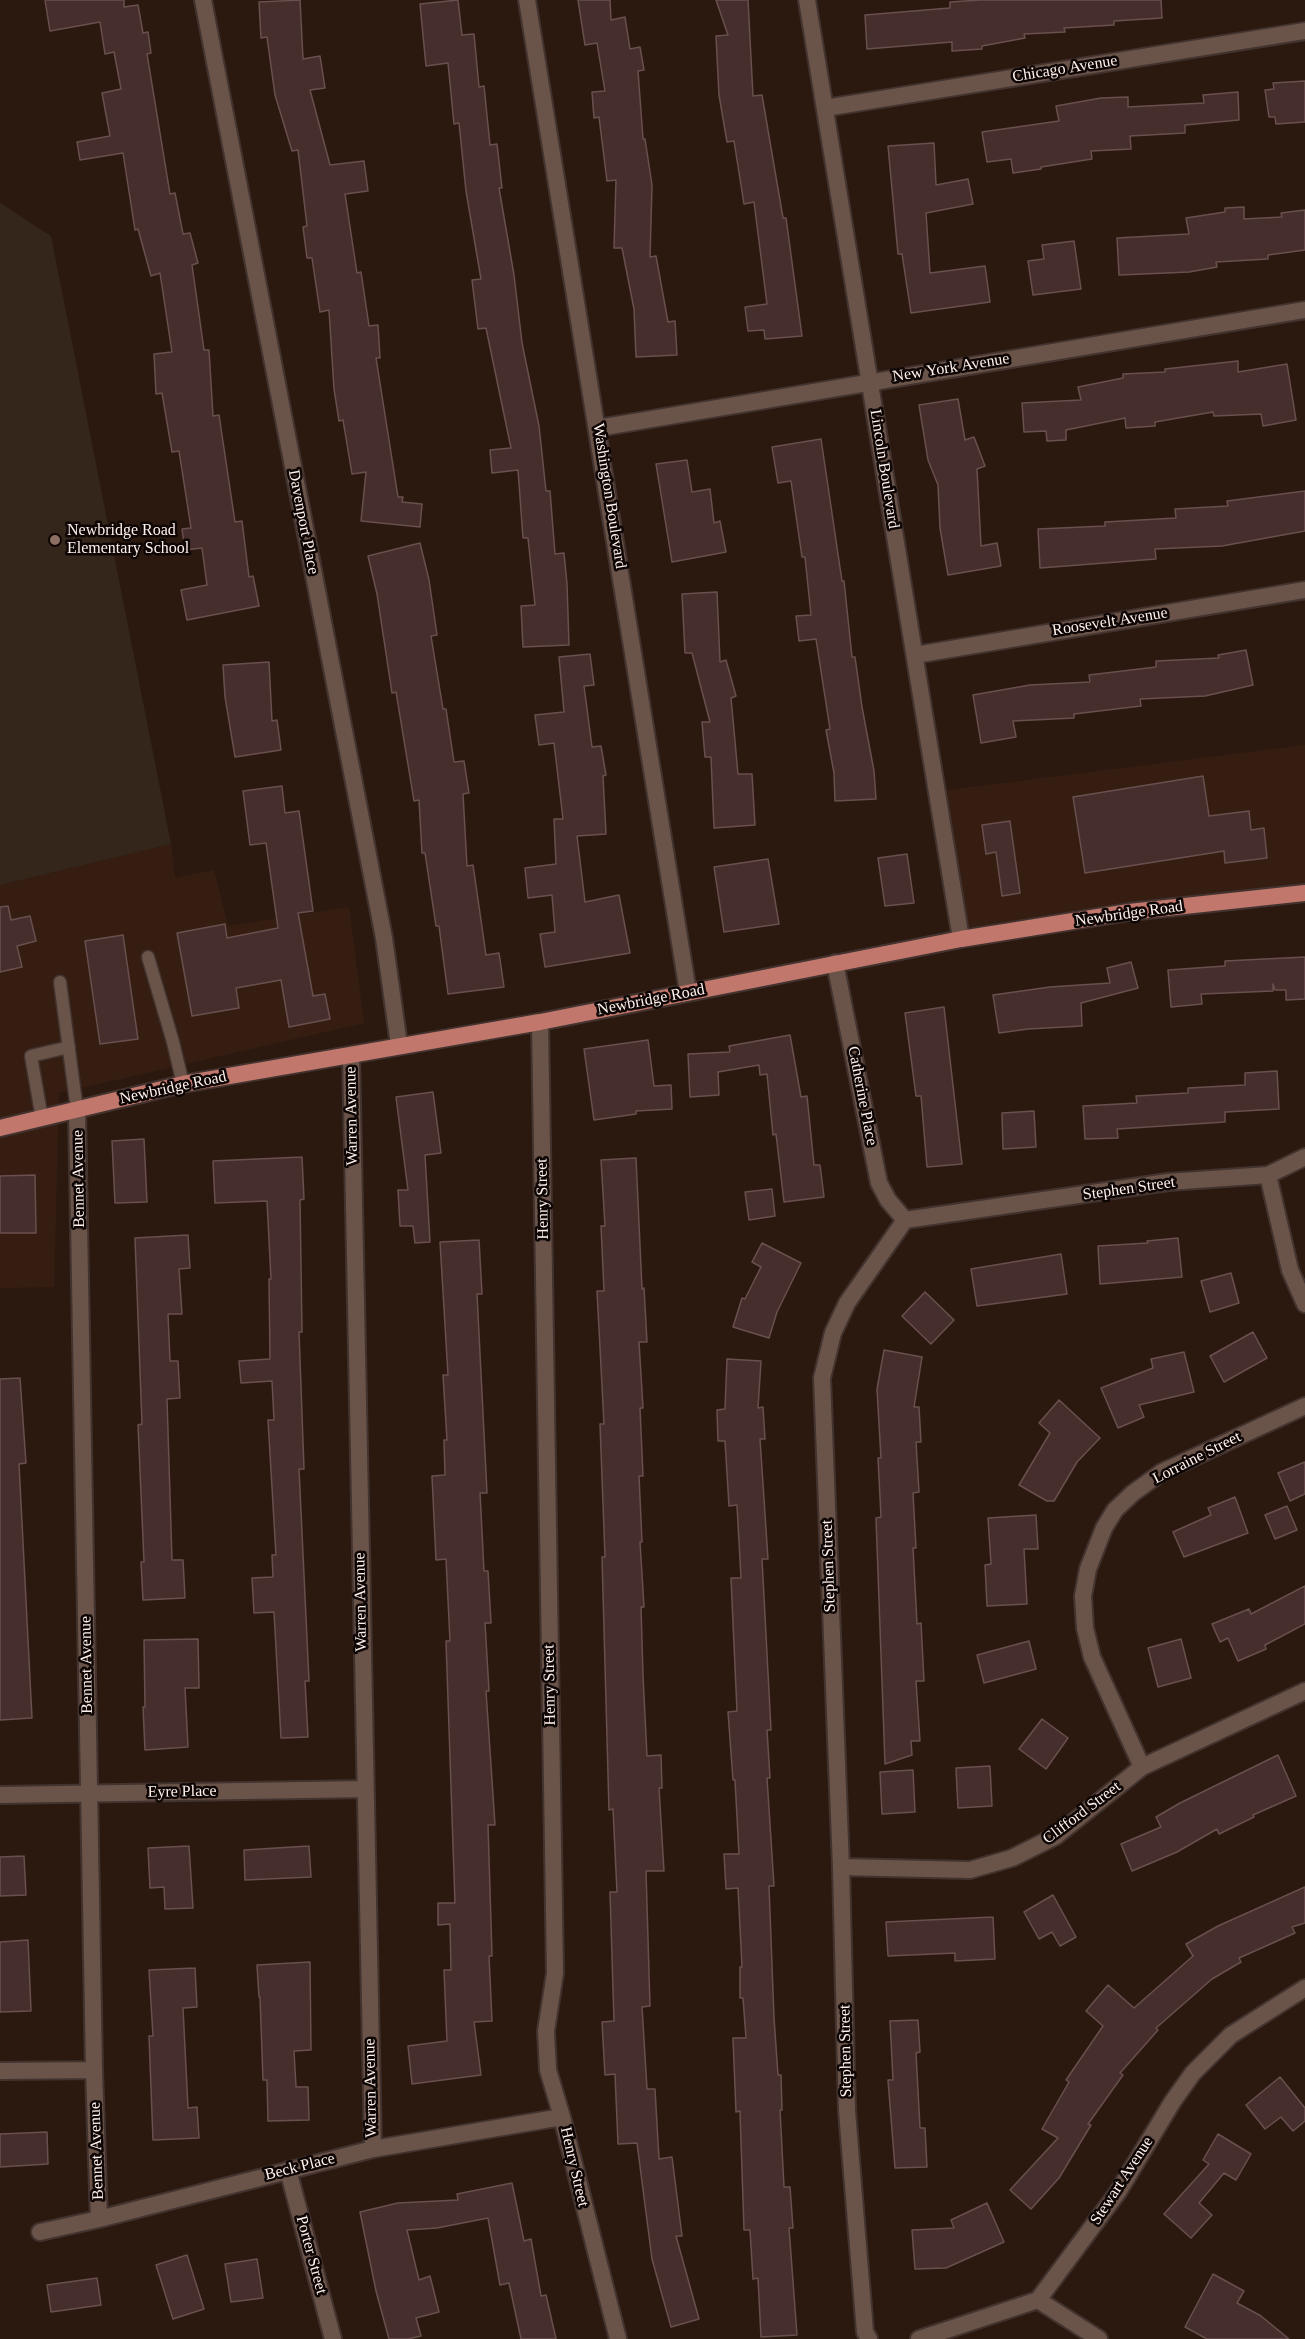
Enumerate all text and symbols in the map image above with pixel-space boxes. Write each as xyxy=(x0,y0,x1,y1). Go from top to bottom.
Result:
street label: Chicago Avenue xyxy=(1011,51,1119,87)
street label: New York Avenue xyxy=(891,349,1011,387)
street label: Lincoln Boulevard xyxy=(865,408,903,530)
street label: Washington Boulevard xyxy=(588,422,630,570)
street label: Davenport Place xyxy=(283,468,323,576)
place label: Newbridge Road Elementary School xyxy=(67,521,189,559)
marker: Newbridge Road Elementary School xyxy=(48,533,62,547)
street label: Roosevelt Avenue xyxy=(1051,603,1169,641)
street label: Newbridge Road xyxy=(1074,897,1184,931)
street label: Newbridge Road xyxy=(596,980,706,1020)
street label: Catherine Place xyxy=(843,1045,881,1147)
street label: Warren Avenue xyxy=(342,1066,362,1166)
street label: Newbridge Road xyxy=(118,1067,228,1109)
street label: Bennet Avenue xyxy=(69,1130,89,1228)
street label: Henry Street xyxy=(533,1158,553,1240)
street label: Stephen Street xyxy=(1082,1173,1176,1205)
street label: Lorraine Street xyxy=(1150,1428,1244,1488)
street label: Stephen Street xyxy=(818,1519,840,1613)
street label: Warren Avenue xyxy=(351,1552,371,1652)
street label: Bennet Avenue xyxy=(77,1616,97,1714)
street label: Henry Street xyxy=(540,1644,560,1726)
street label: Clifford Street xyxy=(1039,1777,1125,1849)
street label: Eyre Place xyxy=(147,1782,217,1802)
street label: Stephen Street xyxy=(836,2004,856,2098)
street label: Warren Avenue xyxy=(361,2038,381,2138)
street label: Bennet Avenue xyxy=(86,2102,108,2200)
street label: Henry Street xyxy=(556,2125,592,2209)
street label: Stewart Avenue xyxy=(1086,2133,1158,2229)
street label: Beck Place xyxy=(263,2149,337,2185)
street label: Porter Street xyxy=(291,2214,331,2296)

